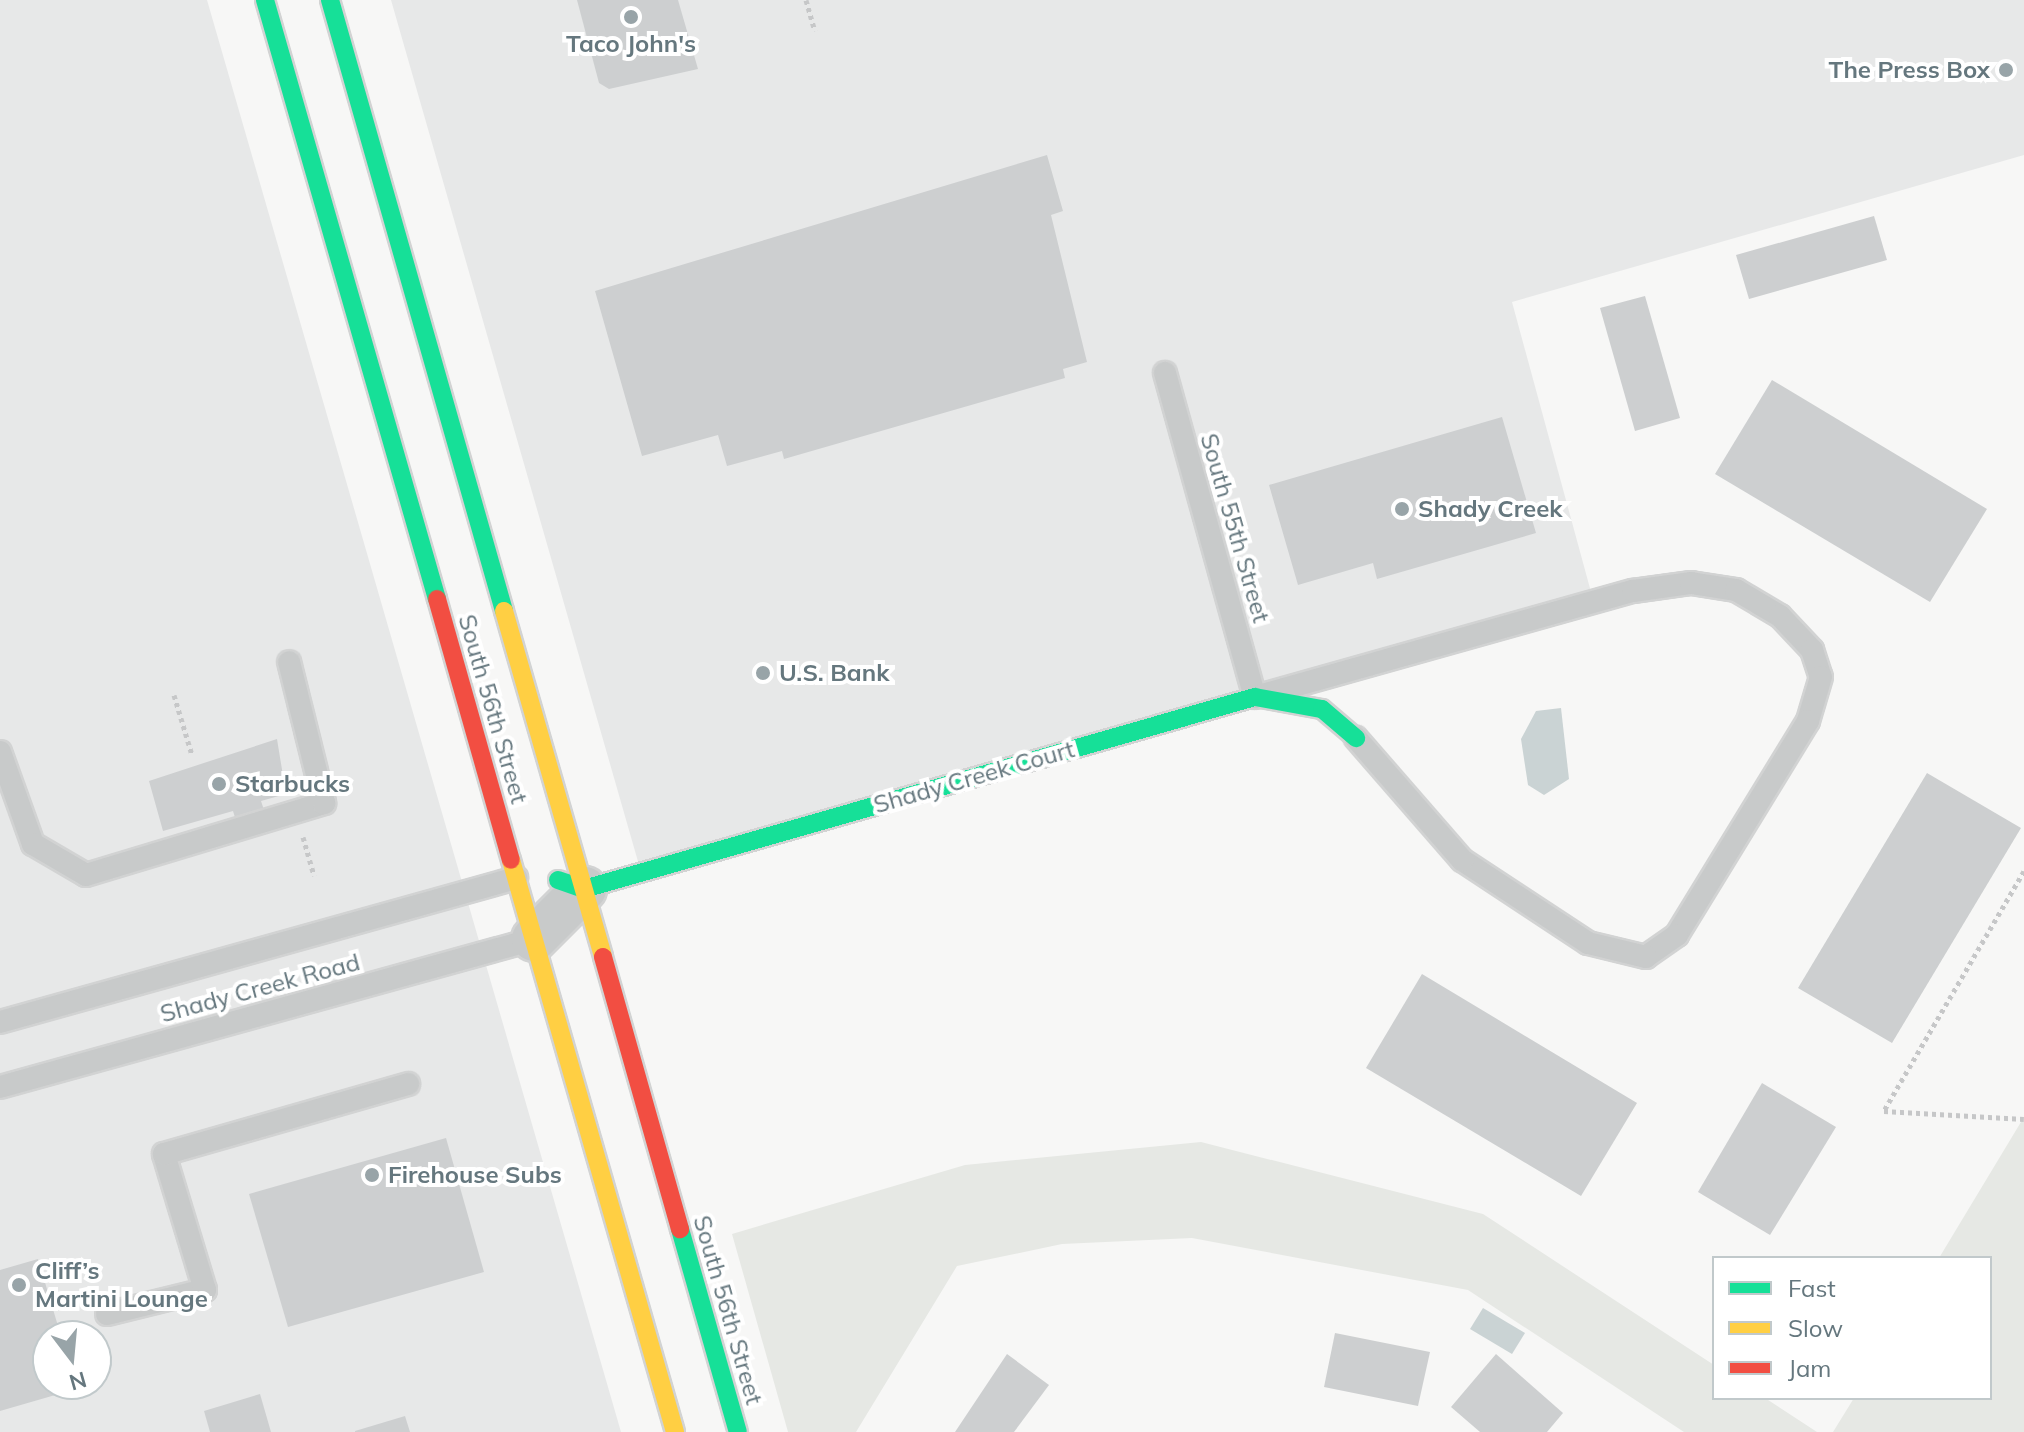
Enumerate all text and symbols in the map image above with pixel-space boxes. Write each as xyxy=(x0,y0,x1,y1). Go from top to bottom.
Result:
marker: Taco John's xyxy=(622,8,640,26)
place label: Taco John's xyxy=(566,30,696,58)
place label: The Press Box xyxy=(1829,56,1990,84)
marker: The Press Box xyxy=(1997,61,2015,79)
street label: South 55th Street xyxy=(1194,430,1276,626)
place label: Shady Creek xyxy=(1418,495,1563,523)
marker: Shady Creek xyxy=(1393,500,1411,518)
street label: South 56th Street xyxy=(452,611,534,807)
place label: U.S. Bank xyxy=(779,659,889,687)
marker: U.S. Bank xyxy=(754,664,772,682)
street label: Shady Creek Court xyxy=(870,735,1078,819)
place label: Starbucks xyxy=(235,770,350,798)
marker: Starbucks xyxy=(210,775,228,793)
street label: Shady Creek Road xyxy=(157,948,363,1028)
place label: Firehouse Subs xyxy=(388,1161,562,1189)
marker: Firehouse Subs xyxy=(363,1166,381,1184)
street label: South 56th Street xyxy=(687,1212,769,1408)
legend xyxy=(1712,1256,1992,1400)
place label: Cliff’s Martini Lounge xyxy=(35,1257,208,1313)
text: Fast xyxy=(1788,1273,1836,1303)
marker: Cliff’s Martini Lounge xyxy=(10,1276,28,1294)
text: Slow xyxy=(1788,1313,1843,1343)
north arrow xyxy=(32,1320,112,1400)
text: Jam xyxy=(1788,1353,1831,1383)
text: N xyxy=(66,1365,90,1397)

